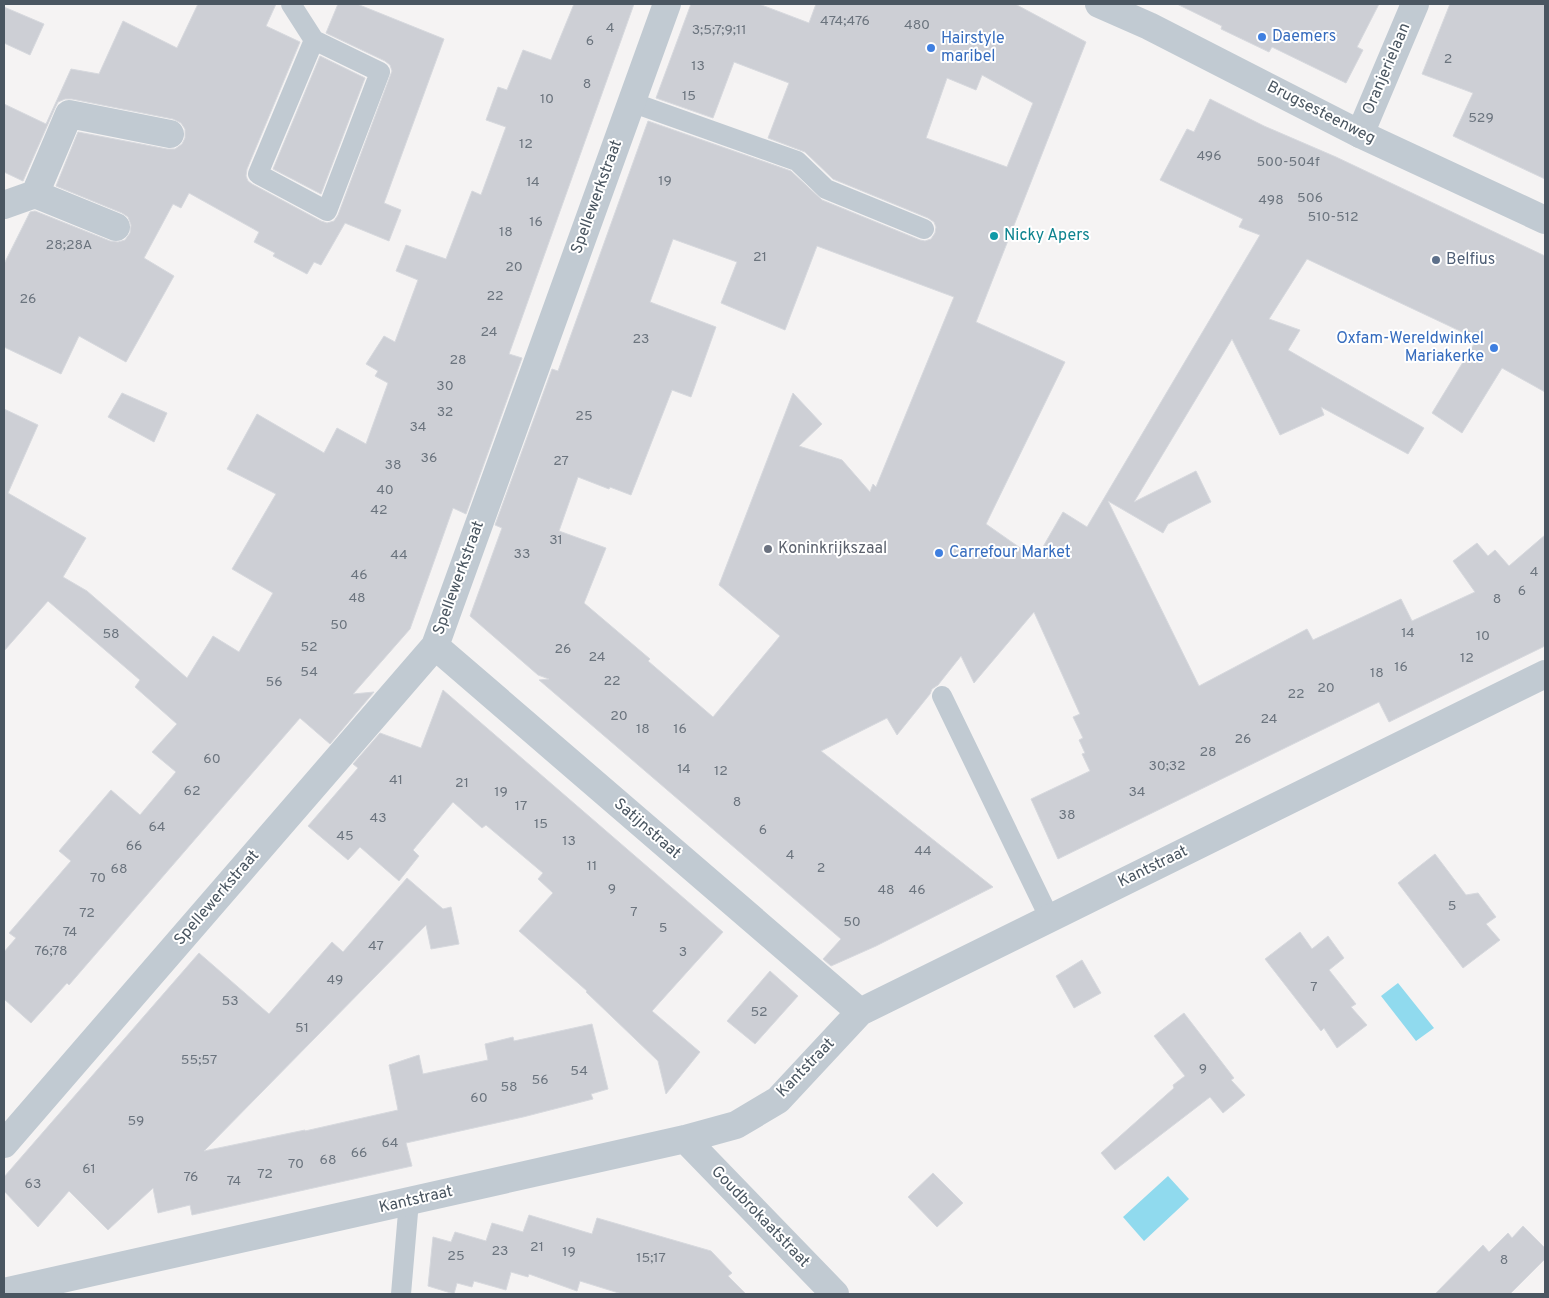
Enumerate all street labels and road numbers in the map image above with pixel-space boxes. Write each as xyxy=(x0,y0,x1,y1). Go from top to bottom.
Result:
street label: Oranjerielaan xyxy=(1359,20,1415,118)
street label: Brugsesteenweg xyxy=(1263,77,1379,149)
street label: Spellewerkstraat xyxy=(567,137,627,257)
street label: Spellewerkstraat xyxy=(429,518,489,638)
street label: Satijnstraat xyxy=(609,794,685,864)
street label: Kantstraat xyxy=(1115,842,1191,892)
street label: Spellewerkstraat xyxy=(170,846,264,950)
street label: Kantstraat xyxy=(773,1034,839,1102)
street label: Goudbrokaatstraat xyxy=(706,1162,814,1272)
street label: Kantstraat xyxy=(377,1182,455,1218)

